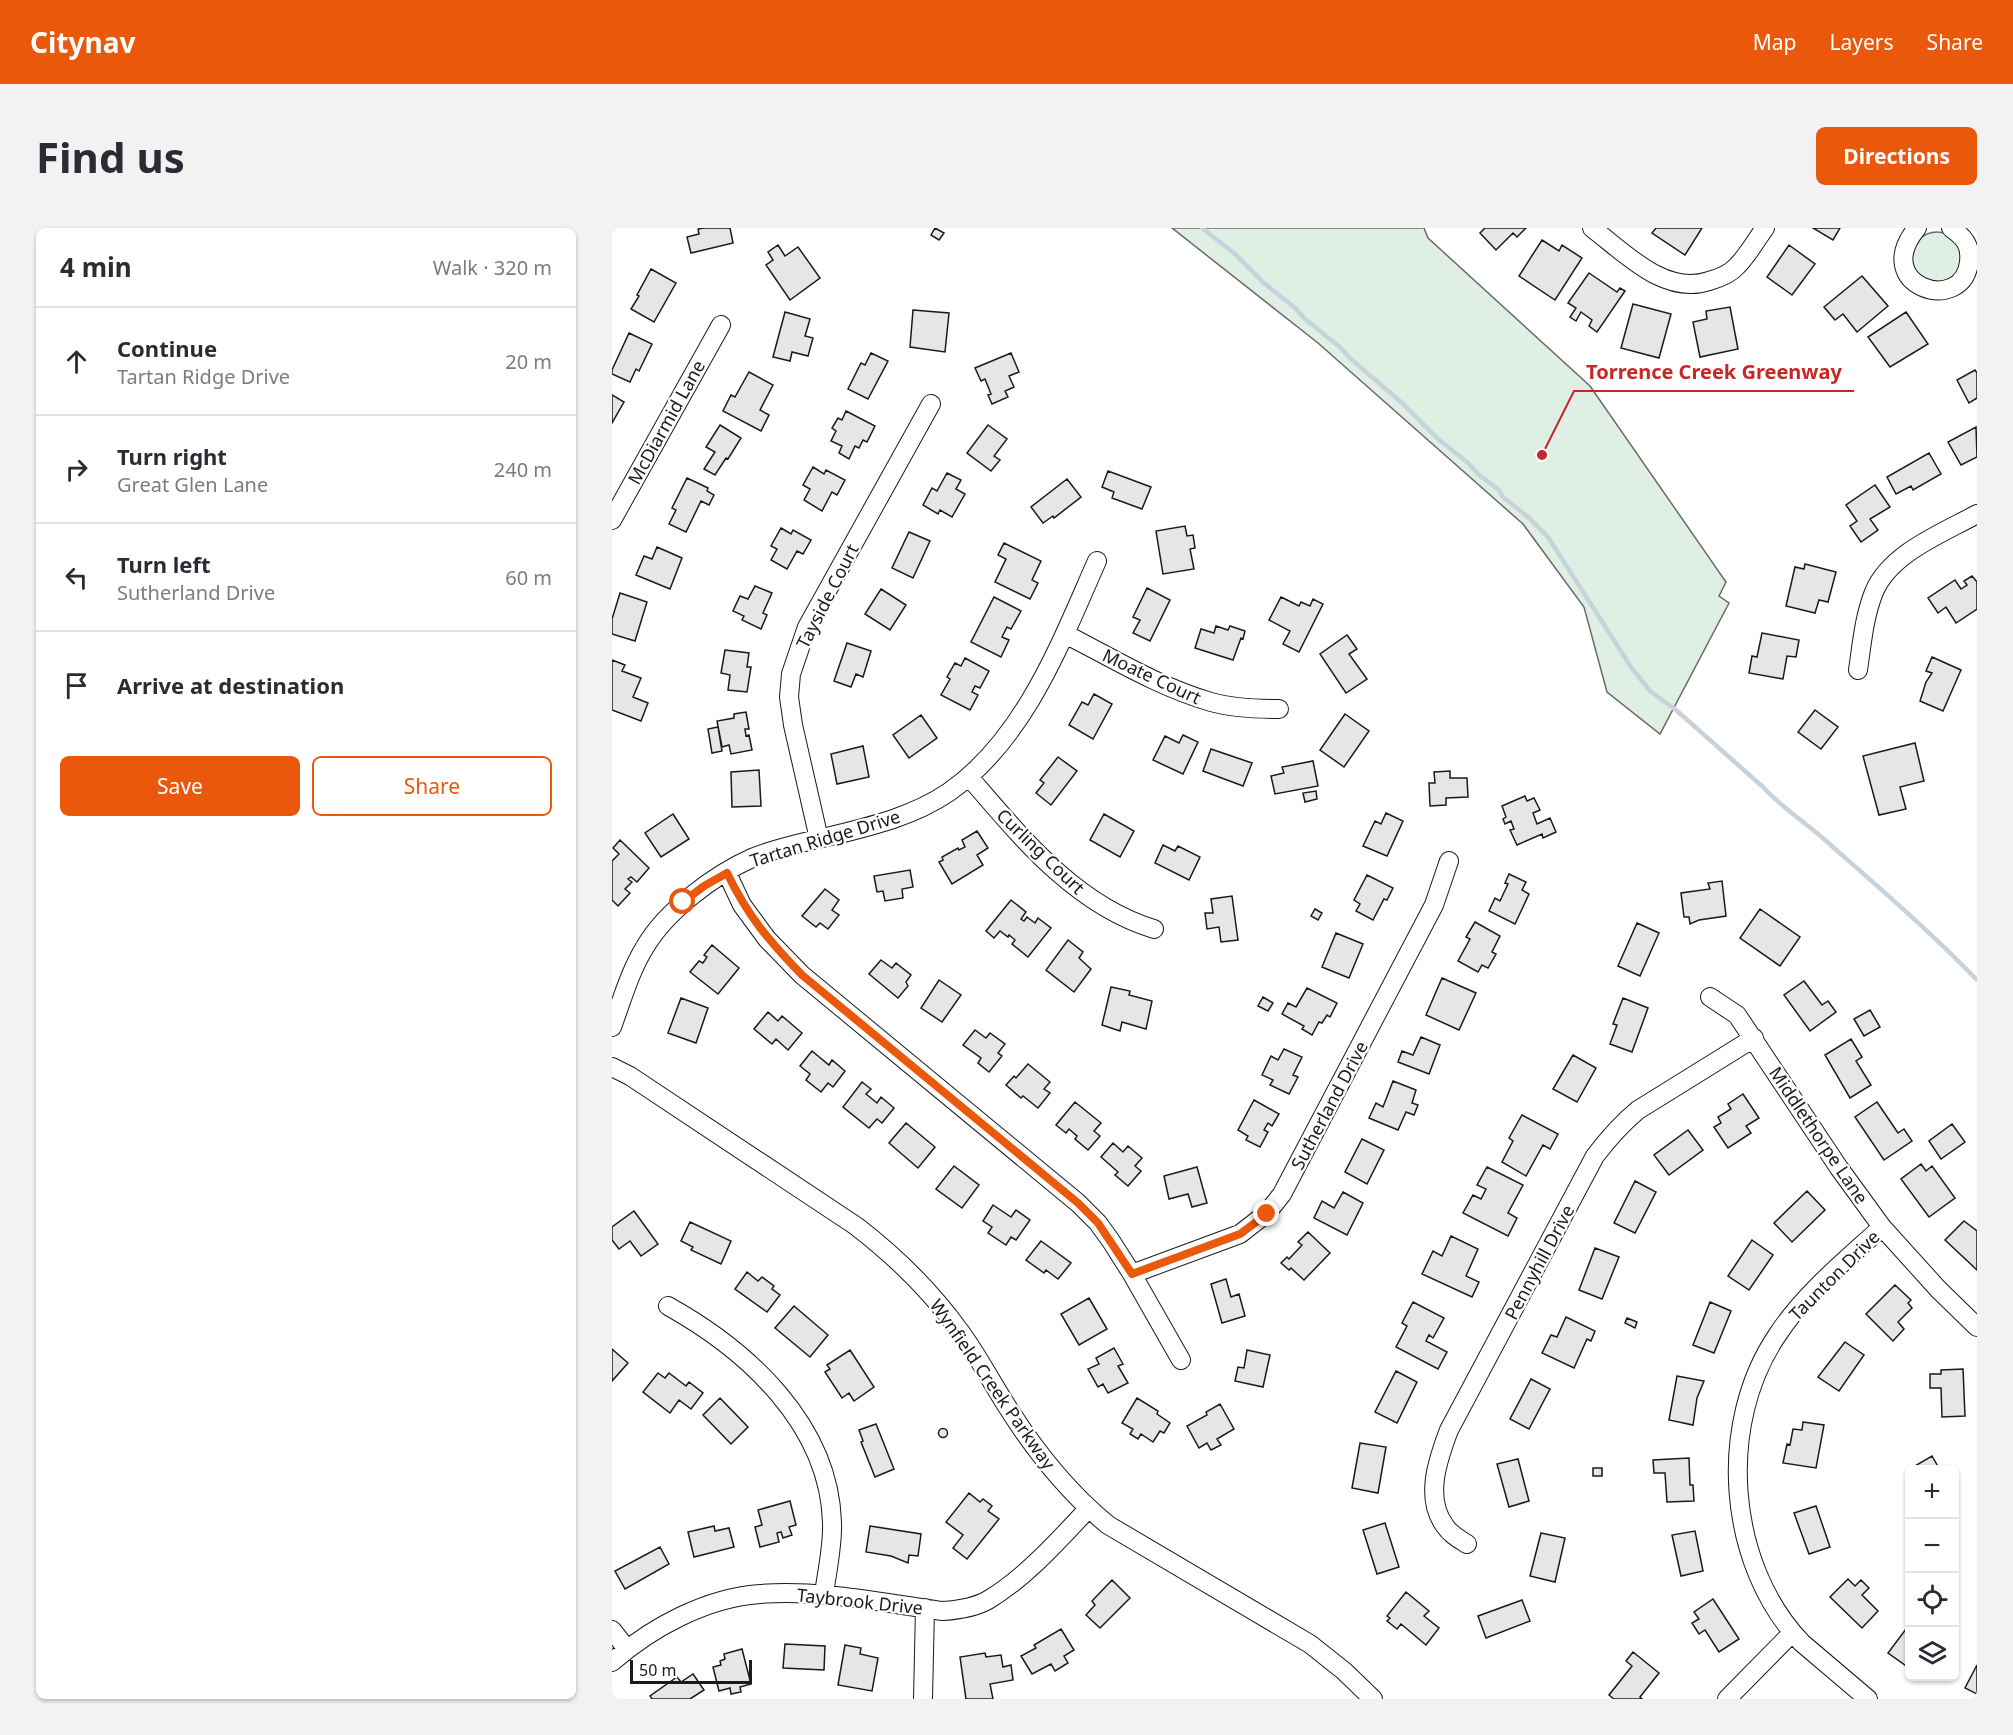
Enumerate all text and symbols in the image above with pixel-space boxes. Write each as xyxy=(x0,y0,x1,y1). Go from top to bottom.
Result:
text: Citynav xyxy=(30,23,135,61)
text: Map xyxy=(1753,28,1797,56)
text: Layers xyxy=(1830,28,1894,56)
text: Share xyxy=(1927,28,1983,56)
button: Directions xyxy=(1816,127,1977,185)
text: Find us xyxy=(36,128,185,185)
text: 4 min xyxy=(60,249,132,285)
text: Walk · 320 m xyxy=(433,254,552,281)
text: Continue xyxy=(117,333,217,363)
icon: ahead xyxy=(60,345,93,378)
text: 20 m xyxy=(505,348,552,375)
callout: Torrence Creek Greenway xyxy=(1574,353,1854,391)
street label: McDiarmid Lane xyxy=(622,356,710,488)
text: Torrence Creek Greenway xyxy=(1586,358,1842,385)
text: Tartan Ridge Drive xyxy=(117,363,290,390)
text: Turn right xyxy=(117,441,227,471)
icon: right xyxy=(60,453,93,486)
text: 240 m xyxy=(494,456,552,483)
text: Great Glen Lane xyxy=(117,471,268,498)
street label: Tayside Court xyxy=(790,539,864,652)
text: Turn left xyxy=(117,549,211,579)
icon: left xyxy=(60,561,93,594)
text: 60 m xyxy=(505,564,552,591)
text: Sutherland Drive xyxy=(117,579,275,606)
street label: Moate Court xyxy=(1099,643,1206,709)
icon: arrive xyxy=(60,669,93,702)
text: Arrive at destination xyxy=(117,670,344,700)
button: Save xyxy=(60,756,300,816)
button: Share xyxy=(312,756,552,816)
street label: Curling Court xyxy=(992,803,1090,899)
street label: Tartan Ridge Drive xyxy=(747,804,903,872)
route start xyxy=(669,888,695,914)
street label: Sutherland Drive xyxy=(1285,1037,1373,1173)
street label: Middlethorpe Lane xyxy=(1764,1062,1874,1208)
route end xyxy=(1253,1200,1279,1226)
street label: Pennyhill Drive xyxy=(1499,1200,1579,1324)
street label: Taunton Drive xyxy=(1784,1225,1884,1325)
street label: Wynfield Creek Parkway xyxy=(925,1294,1061,1475)
map controls xyxy=(1905,1465,1959,1681)
button: + xyxy=(1905,1465,1959,1519)
button: − xyxy=(1905,1519,1959,1573)
button: locate xyxy=(1905,1573,1959,1627)
street label: Taybrook Drive xyxy=(796,1582,924,1620)
button: layers xyxy=(1905,1627,1959,1681)
scale bar xyxy=(630,1657,752,1684)
text: 50 m xyxy=(639,1659,676,1681)

